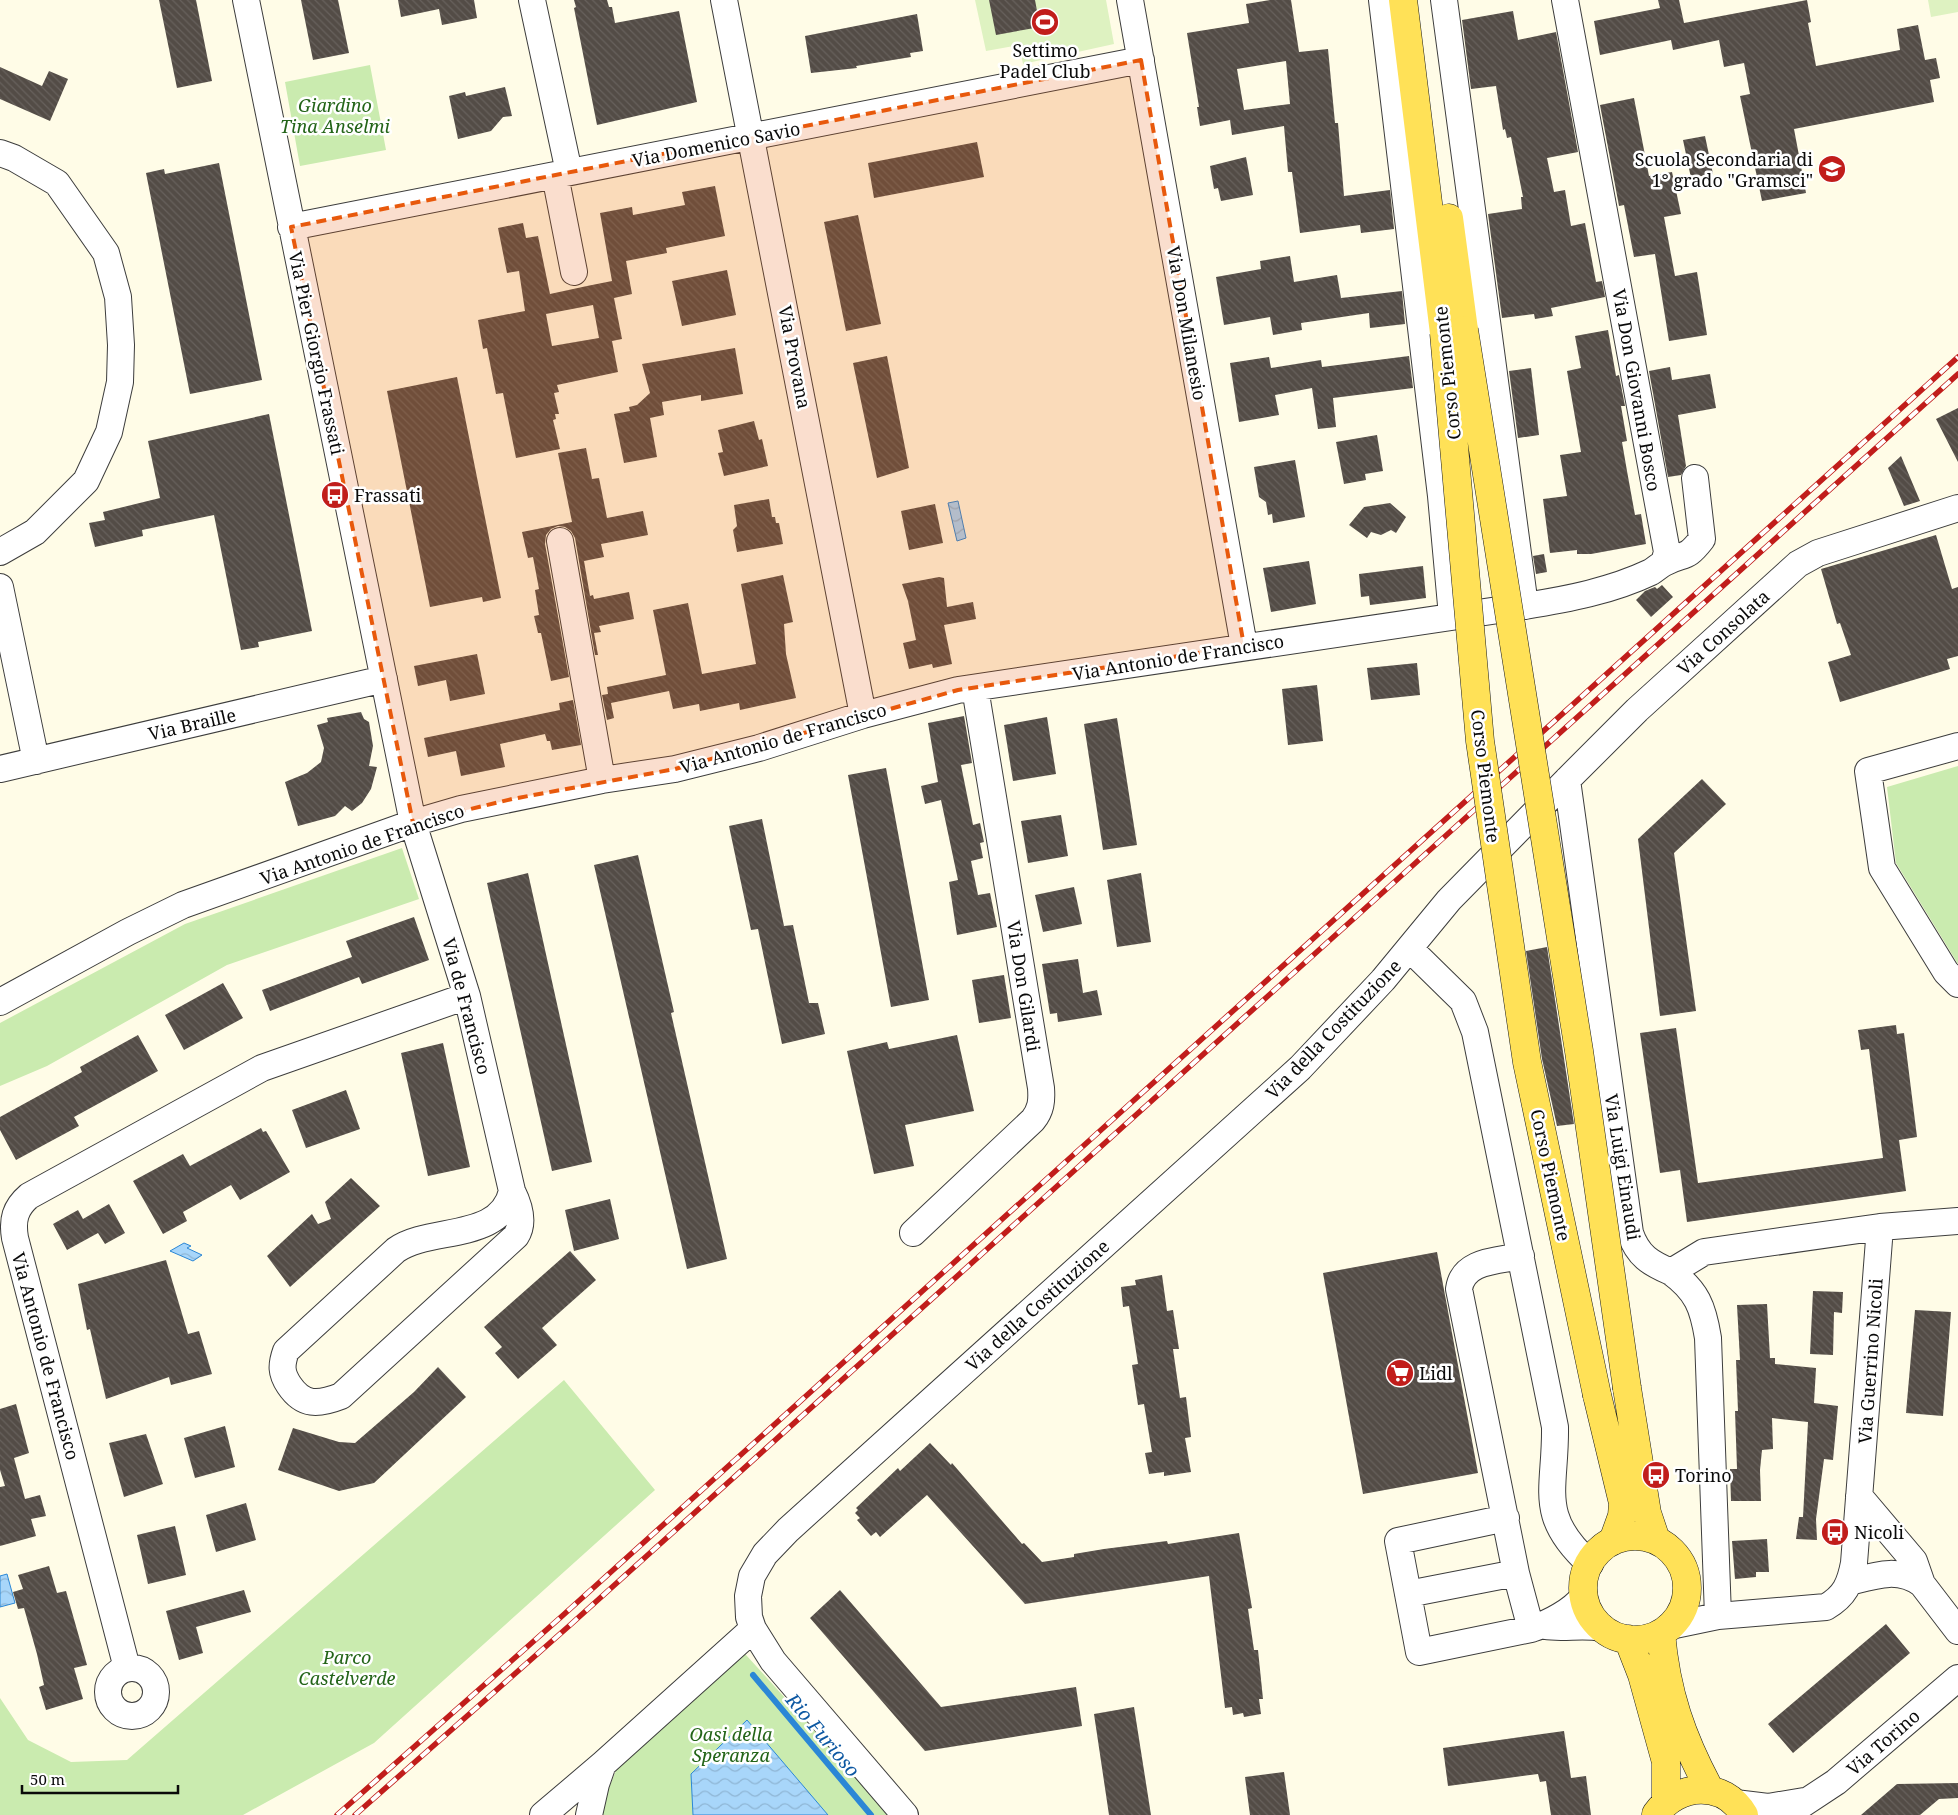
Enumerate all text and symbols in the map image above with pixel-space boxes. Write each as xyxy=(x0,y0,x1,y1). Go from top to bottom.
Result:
sports icon: Settimo Padel Club xyxy=(1030,7,1060,37)
place label: Settimo Padel Club xyxy=(999,38,1091,83)
park label: Giardino Tina Anselmi xyxy=(280,93,391,138)
street label: Via Domenico Savio xyxy=(630,116,802,172)
place label: Scuola Secondaria di 1° grado "Gramsci" xyxy=(1635,147,1813,192)
school or university icon: Scuola Secondaria di 1° grado "Gramsci" xyxy=(1817,154,1847,184)
street label: Via Don Milanesio xyxy=(1162,244,1212,402)
street label: Via Pier Giorgio Frassati xyxy=(284,249,350,457)
street label: Via Don Giovanni Bosco xyxy=(1607,287,1667,493)
street label: Via Provana xyxy=(773,303,817,411)
street label: Corso Piemonte xyxy=(1428,305,1466,441)
bus stop icon: Frassati xyxy=(320,480,350,510)
place label: Frassati xyxy=(354,483,422,507)
street label: Via Consolata xyxy=(1672,584,1774,680)
street label: Via Antonio de Francisco xyxy=(1070,628,1286,686)
street label: Via Antonio de Francisco xyxy=(677,697,889,779)
street label: Via Braille xyxy=(146,702,238,746)
street label: Corso Piemonte xyxy=(1466,708,1506,844)
street label: Via Antonio de Francisco xyxy=(257,798,467,890)
street label: Via Don Gilardi xyxy=(1002,919,1046,1053)
street label: Via de Francisco xyxy=(437,935,497,1077)
street label: Via della Costituzione xyxy=(1260,954,1406,1104)
street label: Via Luigi Einaudi xyxy=(1600,1092,1646,1242)
street label: Corso Piemonte xyxy=(1525,1107,1577,1243)
street label: Via della Costituzione xyxy=(960,1234,1114,1376)
street label: Via Antonio de Francisco xyxy=(7,1250,85,1462)
street label: Via Guerrino Nicoli xyxy=(1852,1277,1888,1445)
supermarket icon: Lidl xyxy=(1385,1358,1415,1388)
place label: Lidl xyxy=(1419,1361,1453,1385)
bus stop icon: Torino xyxy=(1641,1460,1671,1490)
place label: Torino xyxy=(1675,1463,1732,1487)
bus stop icon: Nicoli xyxy=(1820,1517,1850,1547)
place label: Nicoli xyxy=(1854,1520,1904,1544)
park label: Parco Castelverde xyxy=(299,1645,396,1690)
water label: Rio Furioso xyxy=(780,1687,866,1783)
street label: Via Torino xyxy=(1841,1704,1925,1780)
park label: Oasi della Speranza xyxy=(690,1722,773,1767)
scale bar xyxy=(22,1762,179,1794)
text: 50 m xyxy=(30,1769,65,1789)

